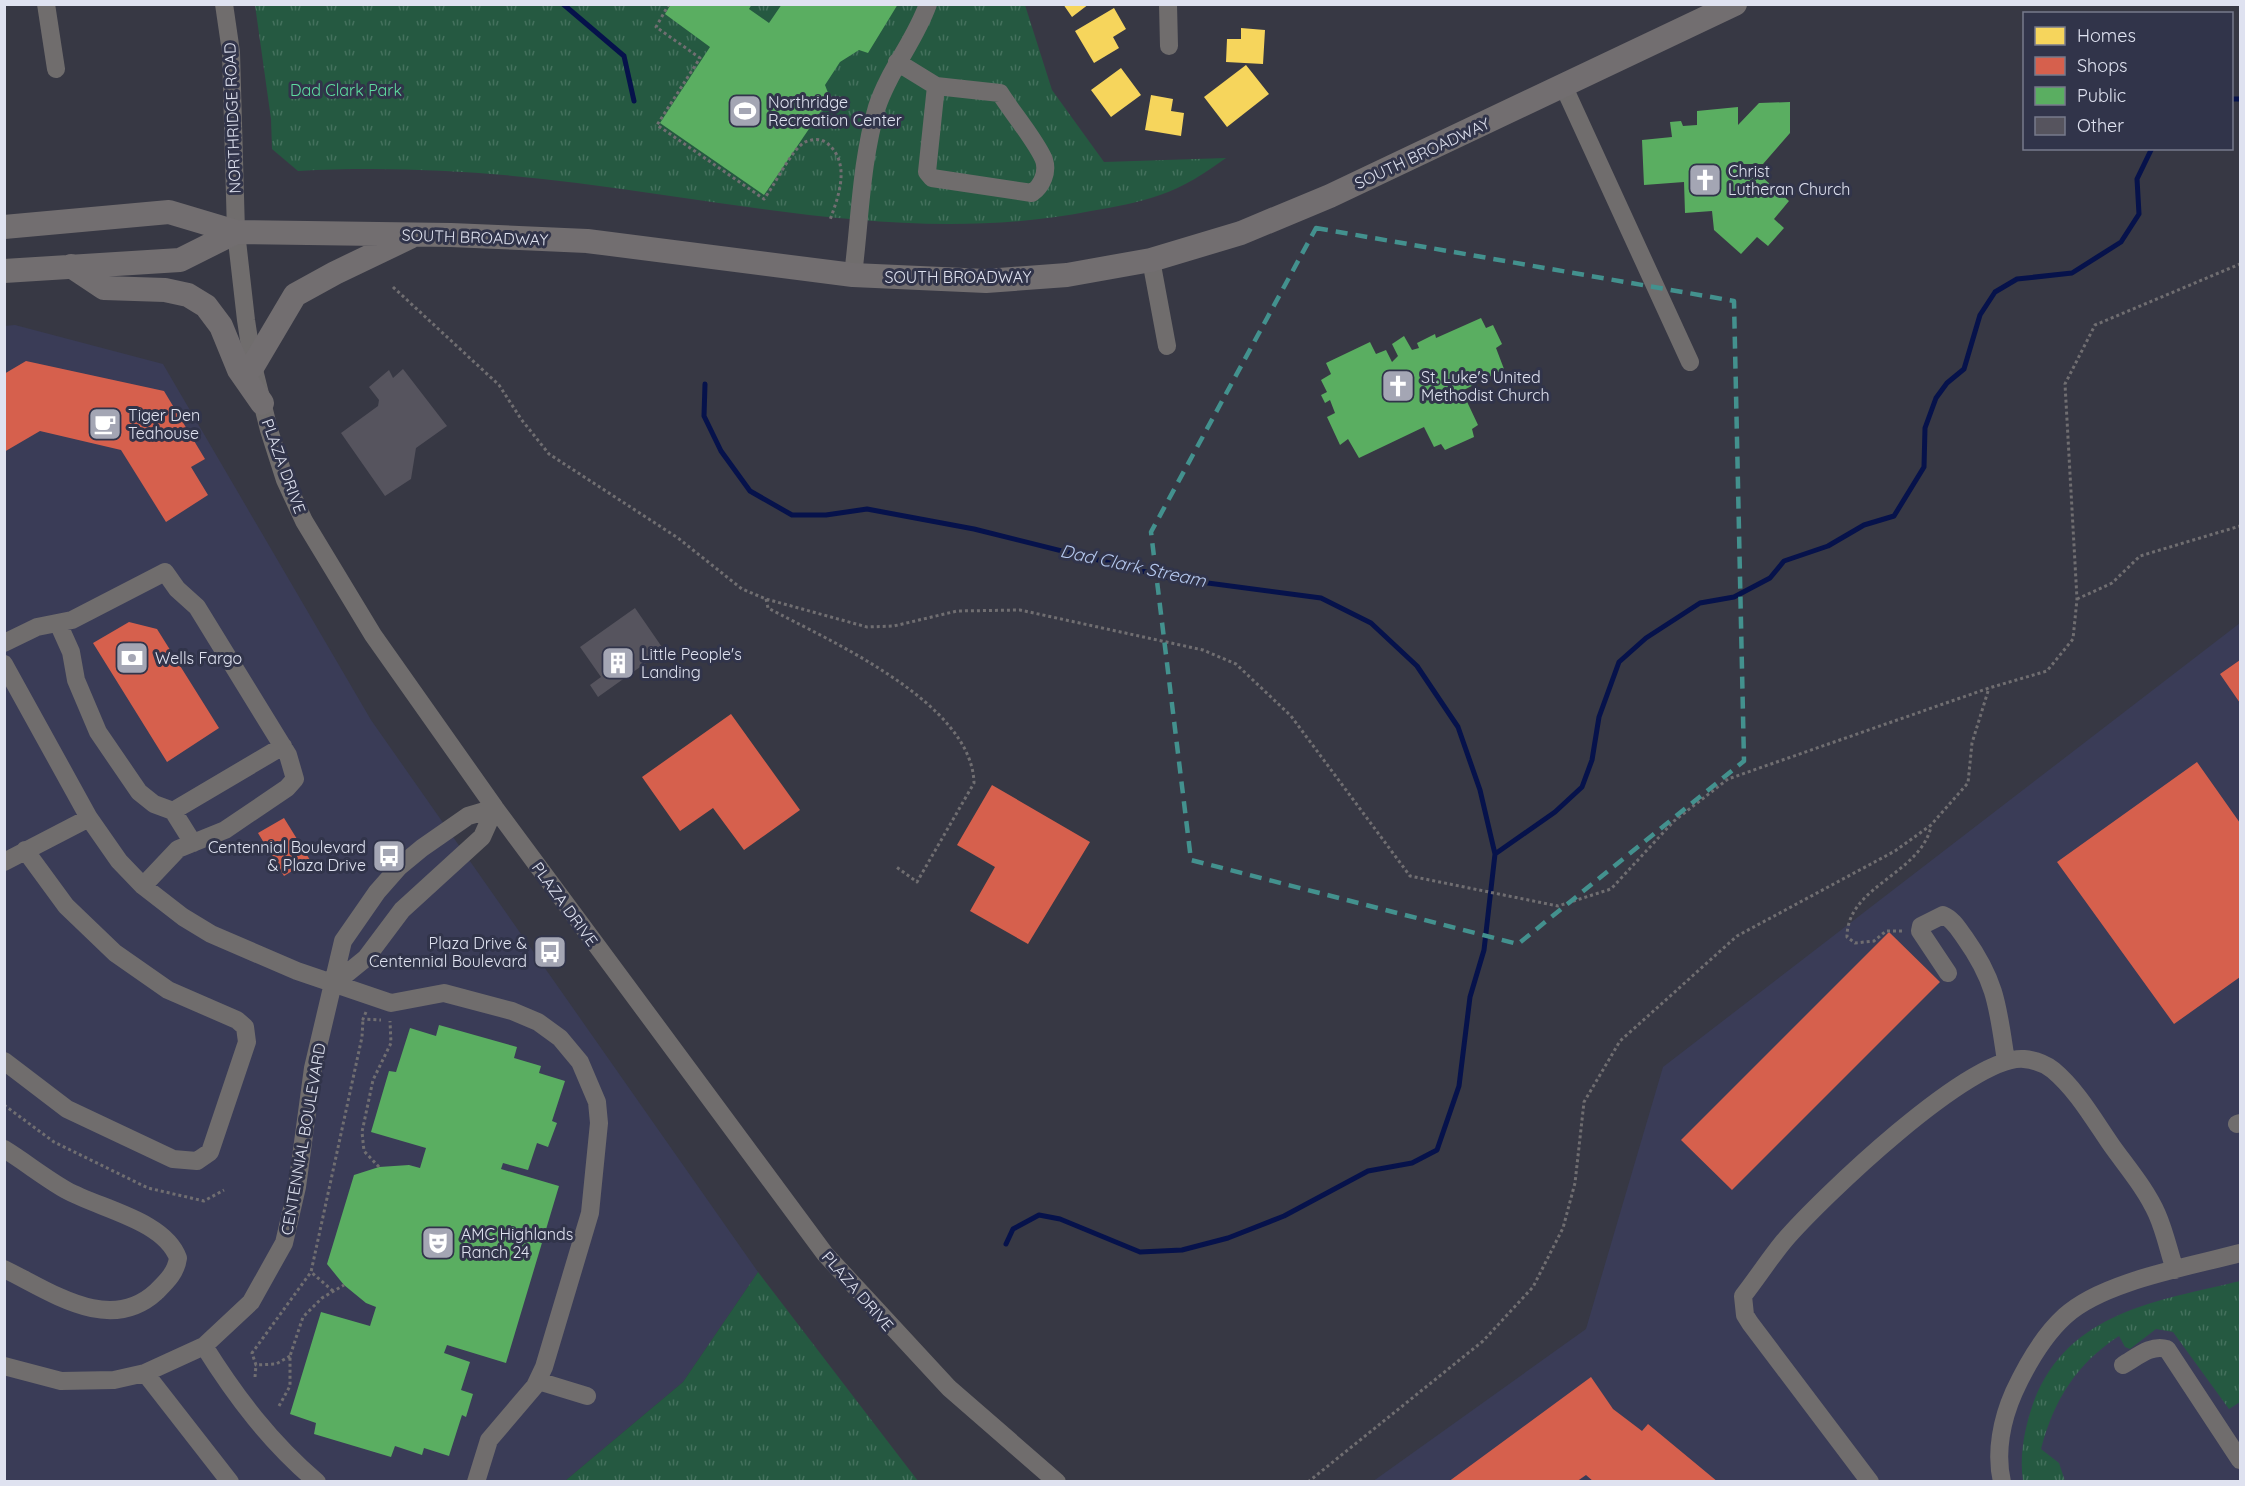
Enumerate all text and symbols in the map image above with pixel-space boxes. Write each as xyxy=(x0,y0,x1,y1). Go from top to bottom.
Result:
legend xyxy=(2023,12,2233,150)
text: Homes xyxy=(2077,24,2136,47)
street label: NORTHRIDGE ROAD xyxy=(219,42,245,194)
text: Shops xyxy=(2077,54,2128,77)
park label: Dad Clark Park xyxy=(290,80,402,100)
text: Public xyxy=(2077,84,2126,107)
place label: Northridge Recreation Center xyxy=(768,92,902,130)
sports icon: Northridge Recreation Center xyxy=(727,93,763,129)
street label: SOUTH BROADWAY xyxy=(1351,113,1493,193)
text: Other xyxy=(2077,114,2124,137)
place label: Christ Lutheran Church xyxy=(1728,161,1850,199)
church icon: Christ Lutheran Church xyxy=(1687,162,1723,198)
street label: SOUTH BROADWAY xyxy=(401,224,549,250)
street label: SOUTH BROADWAY xyxy=(885,267,1031,287)
place label: St. Luke's United Methodist Church xyxy=(1421,367,1550,405)
church icon: St. Luke's United Methodist Church xyxy=(1380,368,1416,404)
place label: Tiger Den Teahouse xyxy=(128,405,200,443)
cafe icon: Tiger Den Teahouse xyxy=(87,406,123,442)
street label: PLAZA DRIVE xyxy=(258,416,310,516)
water label: Dad Clark Stream xyxy=(1058,539,1209,592)
bank icon: Wells Fargo xyxy=(114,640,150,676)
place label: Little People's Landing xyxy=(641,644,742,682)
building icon: Little People's Landing xyxy=(600,645,636,681)
place label: Wells Fargo xyxy=(155,648,242,668)
place label: Centennial Boulevard & Plaza Drive xyxy=(208,837,366,875)
bus stop icon: Centennial Boulevard & Plaza Drive xyxy=(371,838,407,874)
street label: PLAZA DRIVE xyxy=(528,858,602,950)
place label: Plaza Drive & Centennial Boulevard xyxy=(369,933,527,971)
bus stop icon: Plaza Drive & Centennial Boulevard xyxy=(532,934,568,970)
street label: CENTENNIAL BOULEVARD xyxy=(276,1041,330,1237)
place label: AMC Highlands Ranch 24 xyxy=(461,1224,573,1262)
theatre icon: AMC Highlands Ranch 24 xyxy=(420,1225,456,1261)
street label: PLAZA DRIVE xyxy=(818,1247,898,1335)

